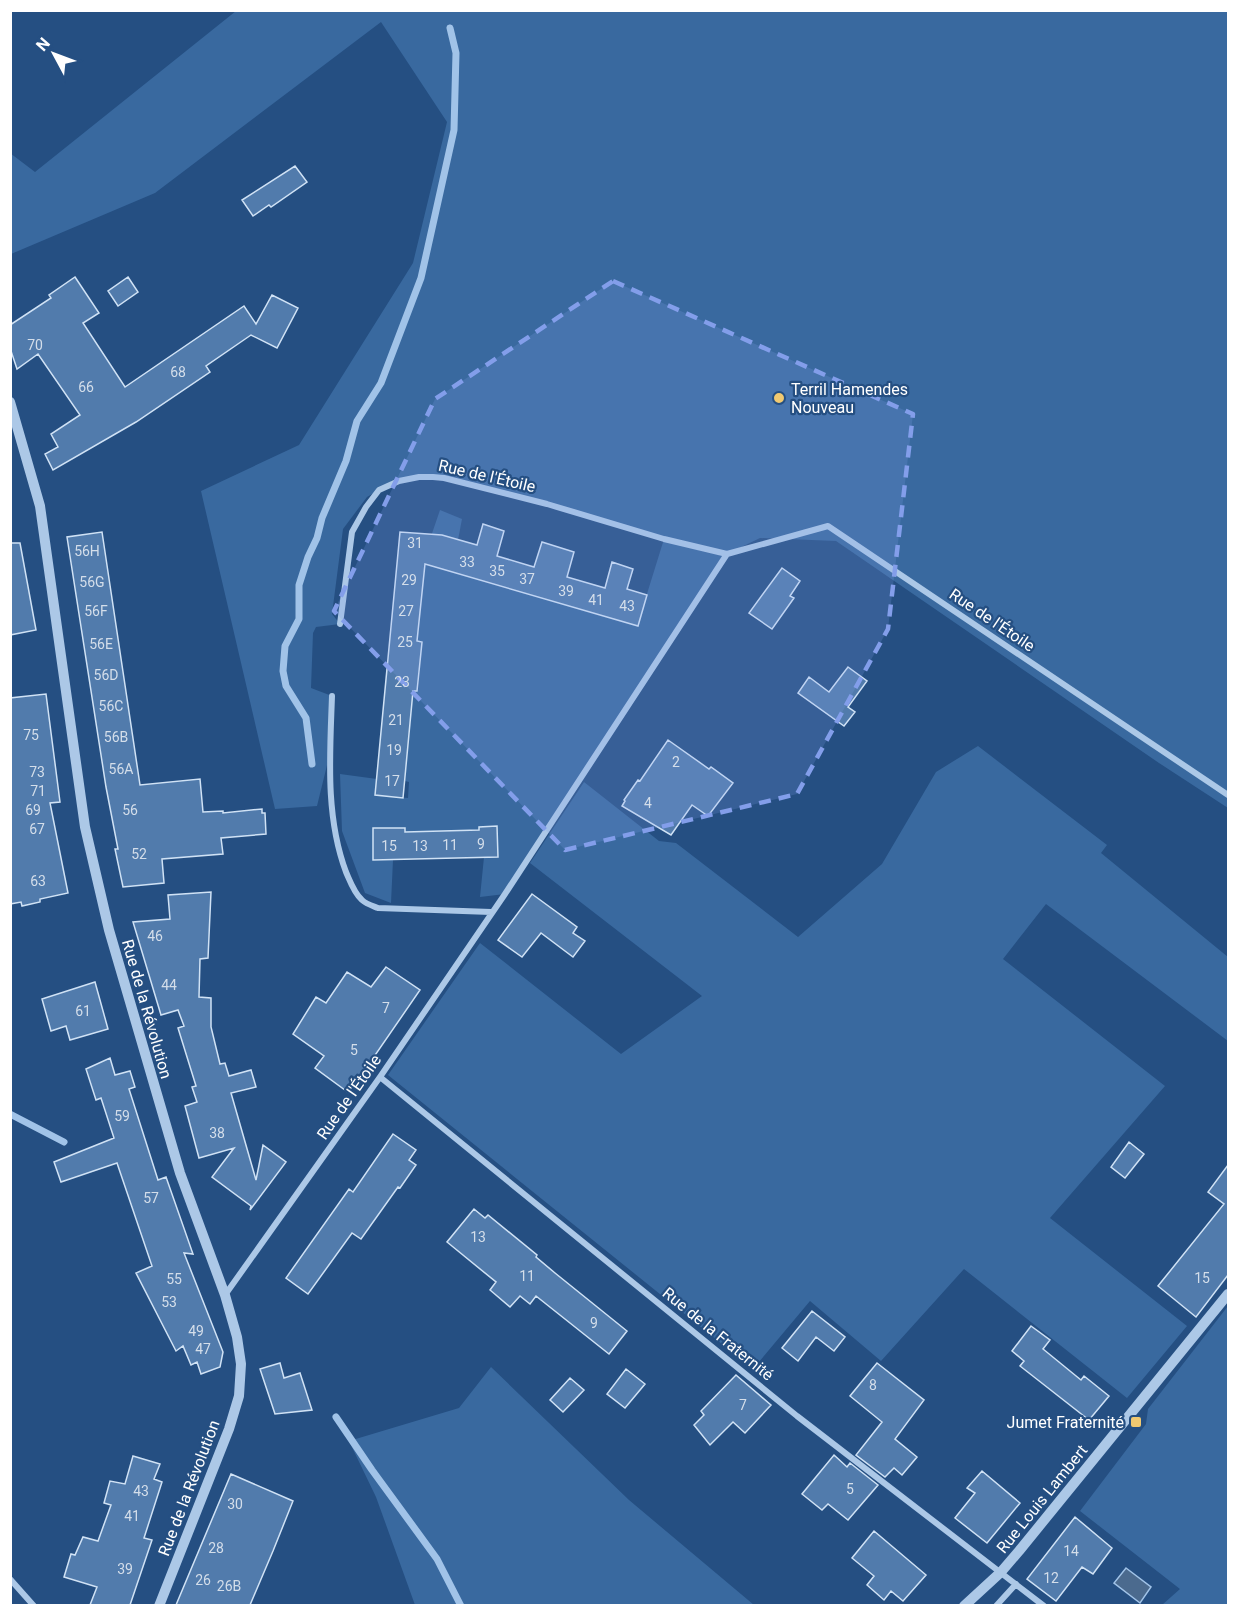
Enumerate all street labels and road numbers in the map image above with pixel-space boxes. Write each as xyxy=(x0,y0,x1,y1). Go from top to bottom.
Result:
street label: Rue de l'Étoile xyxy=(437,456,537,496)
street label: Rue de l'Étoile xyxy=(946,584,1038,656)
street label: Rue de la Révolution xyxy=(118,937,176,1081)
street label: Rue de l'Étoile xyxy=(313,1051,385,1143)
street label: Rue de la Fraternité xyxy=(659,1283,777,1385)
street label: Rue de la Révolution xyxy=(154,1417,224,1559)
street label: Rue Louis Lambert xyxy=(993,1441,1091,1557)

